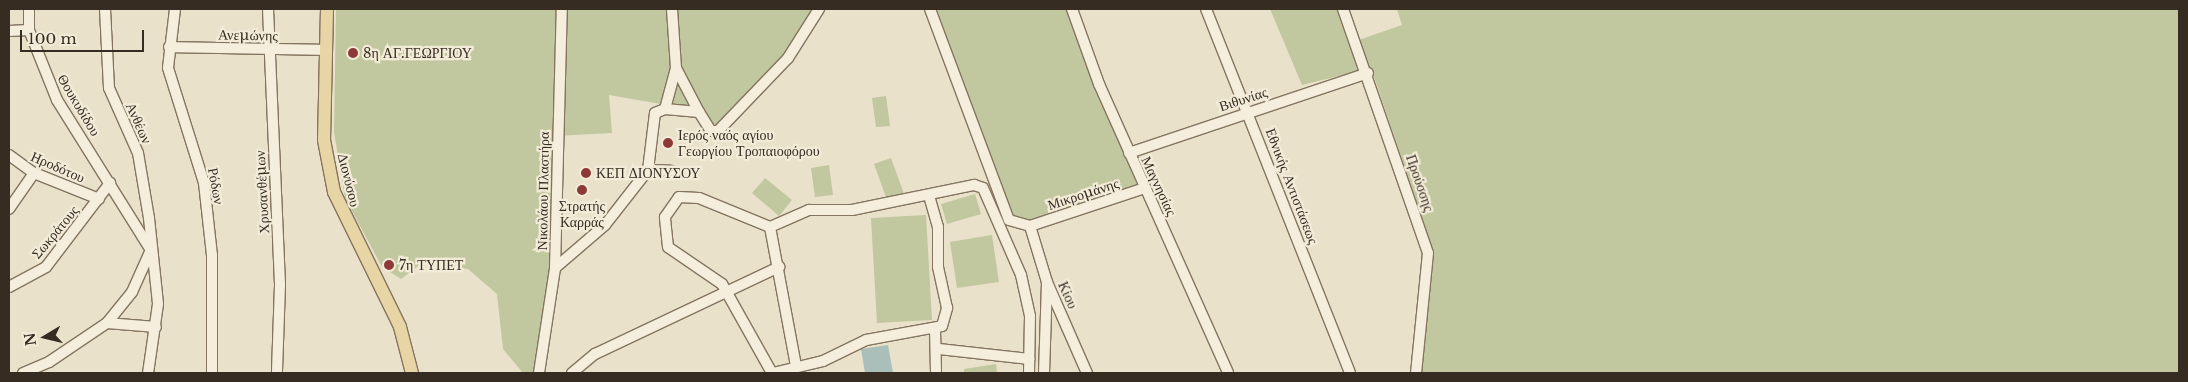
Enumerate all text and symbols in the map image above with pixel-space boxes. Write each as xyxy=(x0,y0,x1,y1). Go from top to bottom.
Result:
scale bar xyxy=(22,20,146,52)
street label: Ανεμώνης xyxy=(218,26,278,44)
text: 100 m xyxy=(28,29,77,48)
place label: 8η ΑΓ.ΓΕΩΡΓΙΟΥ xyxy=(363,45,472,61)
marker: 8η ΑΓ.ΓΕΩΡΓΙΟΥ xyxy=(347,47,359,59)
street label: Θουκυδίδου xyxy=(54,71,104,139)
street label: Βιθυνίας xyxy=(1217,83,1269,115)
street label: Ανθέων xyxy=(122,100,156,146)
street label: Εθνικής Αντιστάσεως xyxy=(1262,126,1322,246)
place label: Ιερός ναός αγίου Γεωργίου Τροπαιοφόρου xyxy=(678,127,820,160)
street label: Νικολάου Πλαστήρα xyxy=(534,131,552,251)
marker: Ιερός ναός αγίου Γεωργίου Τροπαιοφόρου xyxy=(662,137,674,149)
street label: Ηροδότου xyxy=(28,148,88,186)
street label: Χρυσανθέμων xyxy=(251,150,273,234)
street label: Διονύσου xyxy=(334,152,364,208)
street label: Προύσσης xyxy=(1402,152,1438,214)
street label: Μαγνησίας xyxy=(1138,154,1180,218)
place label: ΚΕΠ ΔΙΟΝΥΣΟΥ xyxy=(596,165,700,181)
street label: Ρόδων xyxy=(205,166,227,206)
marker: ΚΕΠ ΔΙΟΝΥΣΟΥ xyxy=(580,167,592,179)
street label: Μικρομάνης xyxy=(1045,175,1121,213)
marker: Στρατής Καρράς xyxy=(576,184,588,196)
place label: Στρατής Καρράς xyxy=(559,198,605,230)
street label: Σωκράτους xyxy=(28,202,82,262)
place label: 7η ΤΥΠΕΤ xyxy=(399,257,463,273)
marker: 7η ΤΥΠΕΤ xyxy=(383,259,395,271)
street label: Κίου xyxy=(1055,279,1081,311)
north arrow xyxy=(20,312,70,362)
text: N xyxy=(20,331,40,347)

